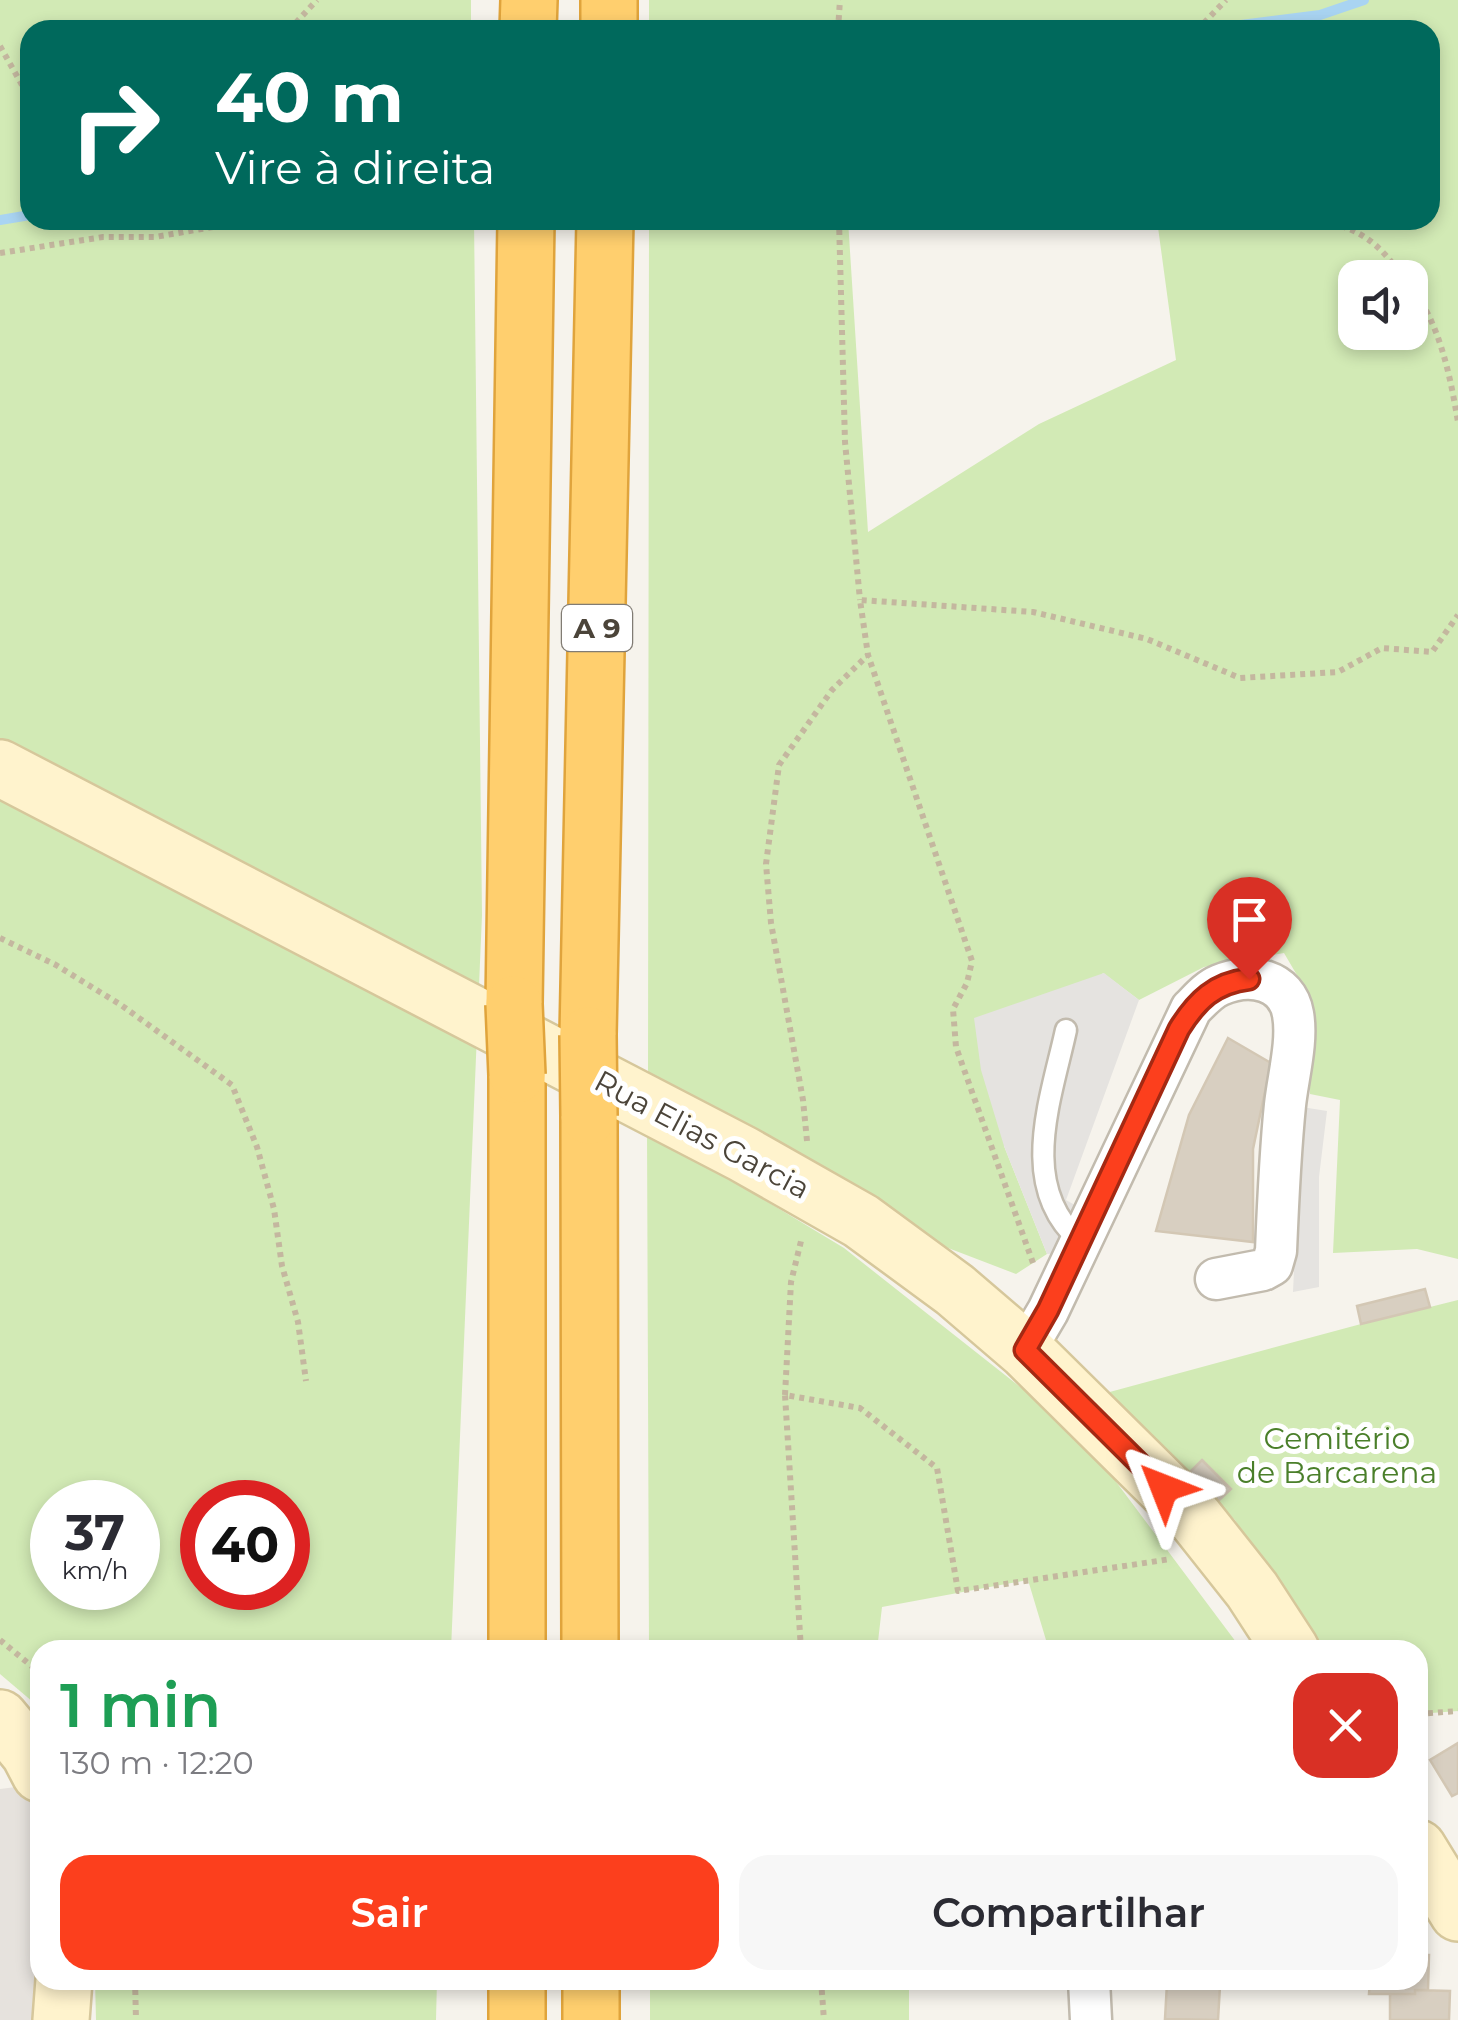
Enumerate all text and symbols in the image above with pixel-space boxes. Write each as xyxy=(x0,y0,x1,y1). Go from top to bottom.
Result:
text: 40 m xyxy=(215,54,404,140)
icon: right xyxy=(50,60,180,190)
text: Vire à direita xyxy=(215,140,495,195)
map controls xyxy=(1338,260,1428,350)
button: sound xyxy=(1338,260,1428,350)
road number: A 9 xyxy=(562,605,632,651)
pin xyxy=(1207,877,1292,980)
icon: arrive xyxy=(1222,892,1277,947)
street label: Rua Elias Garcia xyxy=(588,1062,816,1207)
park label: Cemitério de Barcarena xyxy=(1237,1420,1437,1491)
position arrow xyxy=(1112,1436,1216,1540)
speed limit sign: 40 xyxy=(180,1480,310,1610)
text: 37 xyxy=(65,1502,125,1563)
text: km/h xyxy=(62,1555,128,1585)
text: 1 min xyxy=(60,1669,221,1742)
button: close xyxy=(1293,1673,1398,1778)
text: 130 m · 12:20 xyxy=(60,1743,254,1782)
button: Sair xyxy=(60,1855,719,1970)
button: Compartilhar xyxy=(739,1855,1398,1970)

